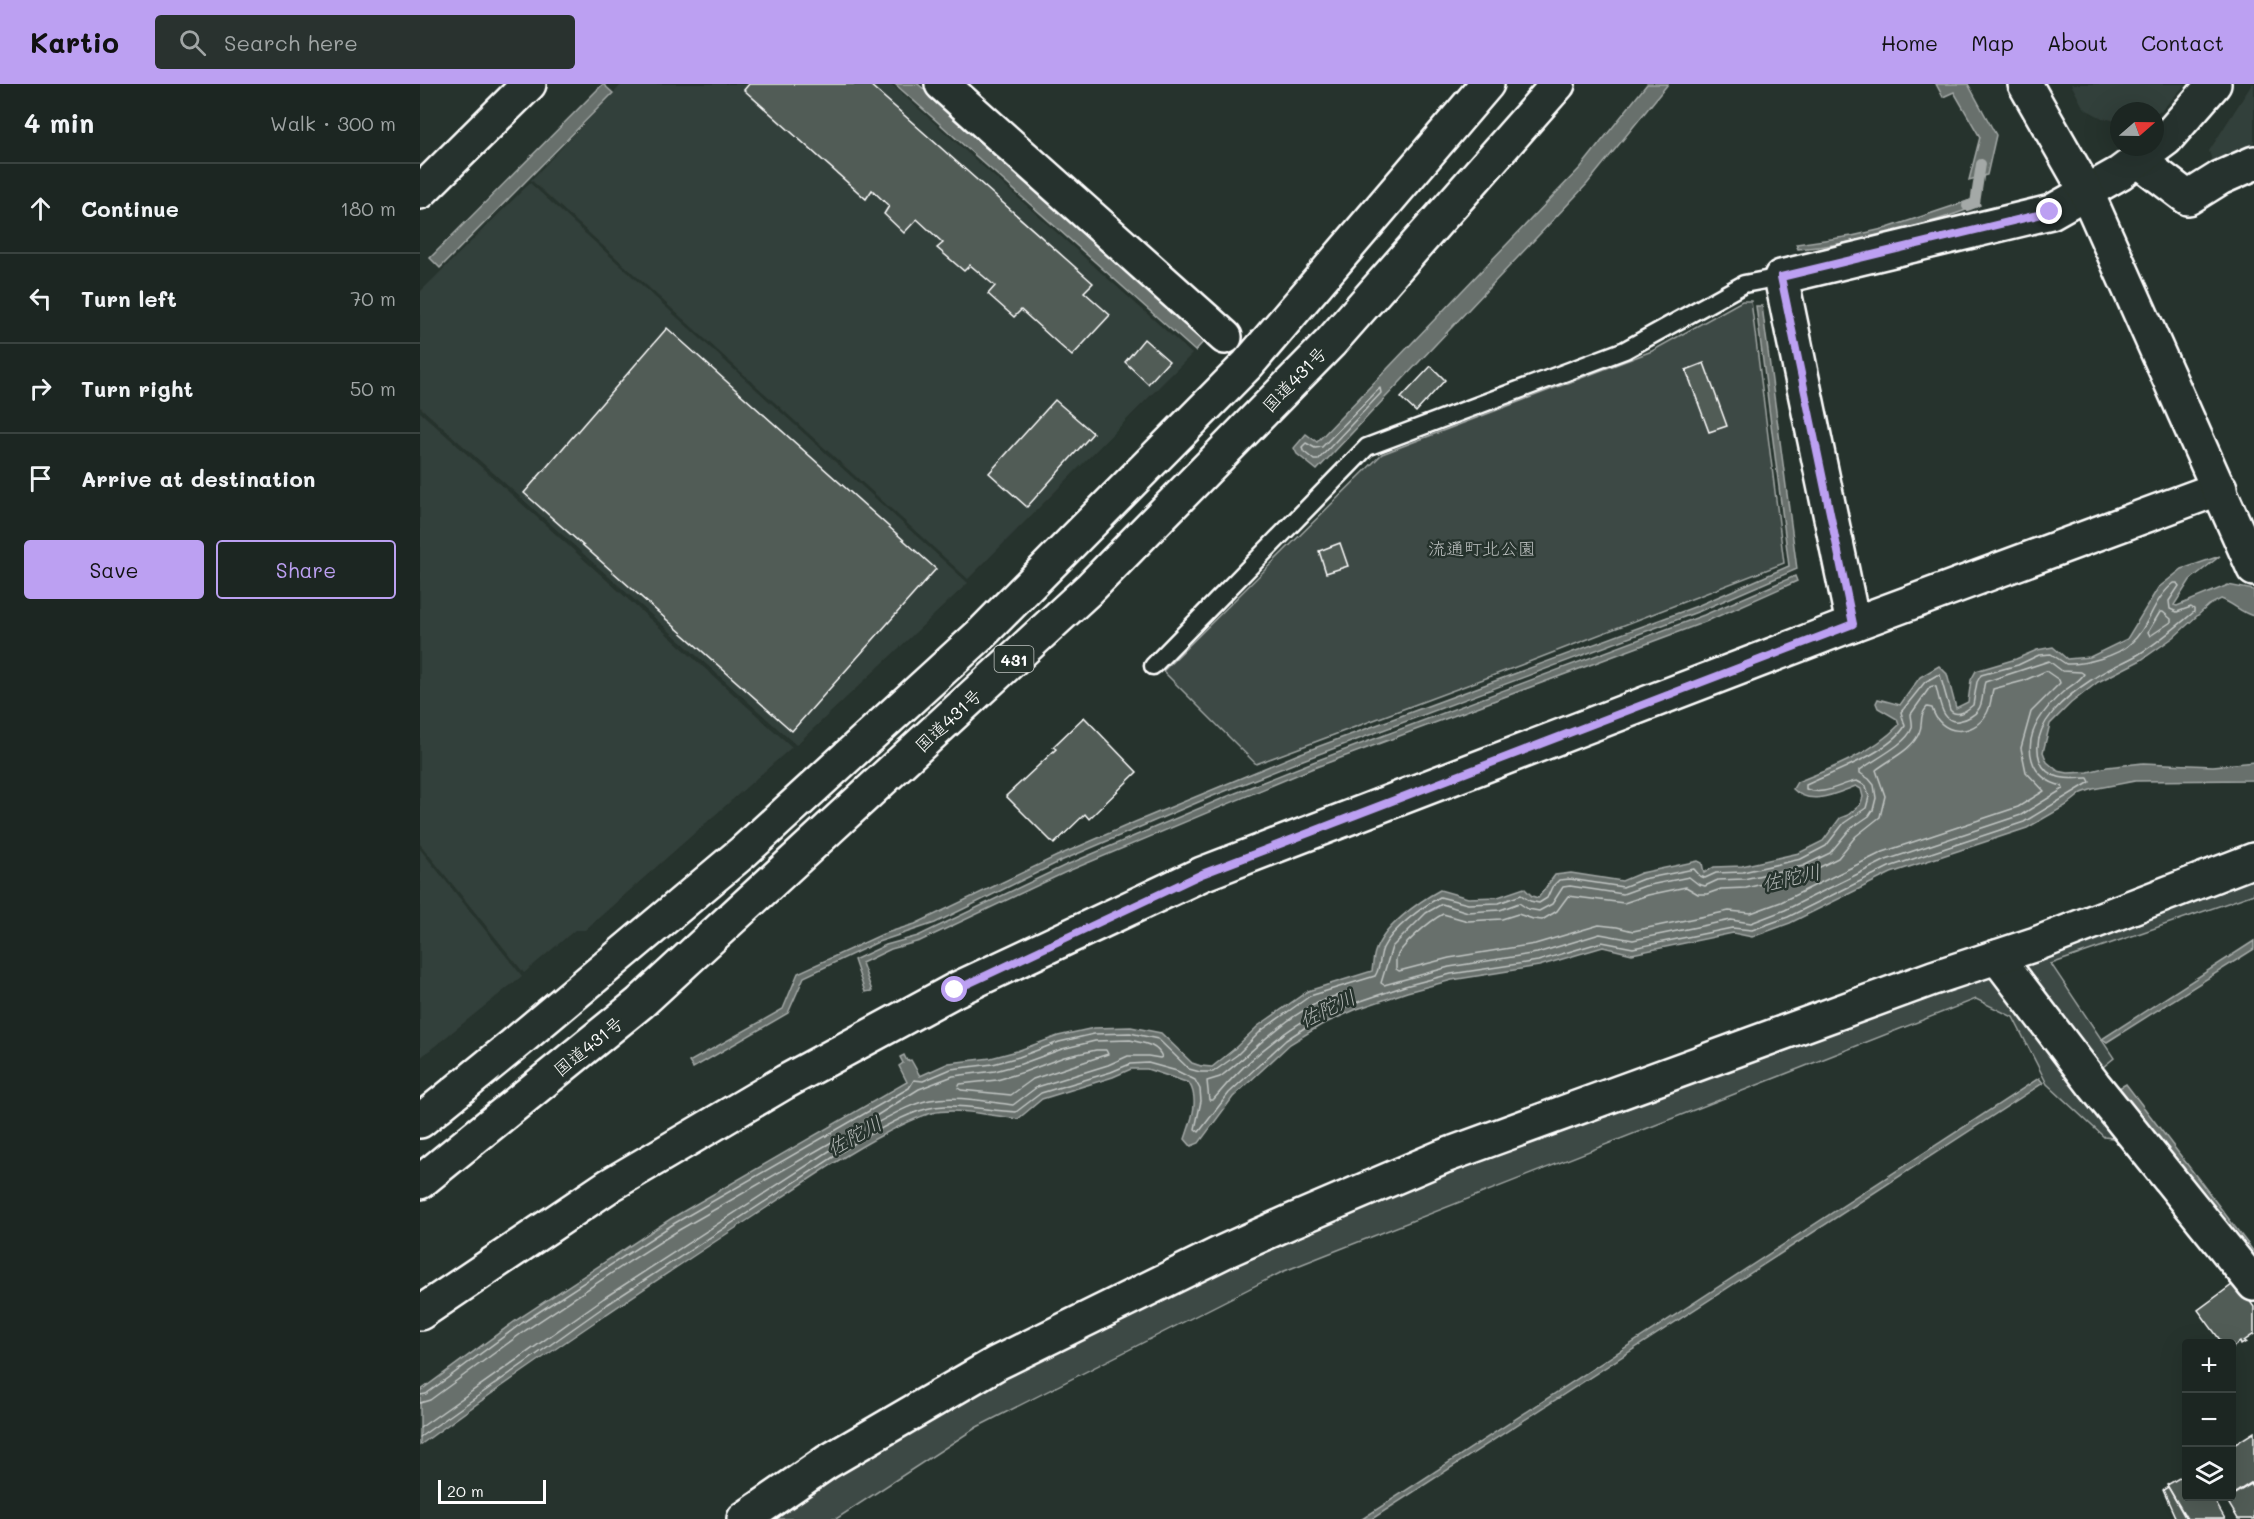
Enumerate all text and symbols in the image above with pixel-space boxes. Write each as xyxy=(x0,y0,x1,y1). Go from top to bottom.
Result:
search box xyxy=(155,15,575,69)
text: Kartio xyxy=(30,24,119,60)
icon: search xyxy=(176,26,209,59)
text: Search here xyxy=(224,28,358,57)
text: Home xyxy=(1881,29,1938,56)
text: Map xyxy=(1971,29,2014,56)
text: About xyxy=(2047,29,2108,56)
text: Contact xyxy=(2141,29,2224,56)
north arrow xyxy=(2110,102,2164,156)
text: 4 min xyxy=(24,106,94,140)
text: Walk · 300 m xyxy=(270,110,396,136)
icon: ahead xyxy=(24,192,57,225)
text: Continue xyxy=(81,194,179,223)
text: 180 m xyxy=(340,195,396,221)
route end xyxy=(2036,198,2062,224)
icon: left xyxy=(24,282,57,315)
text: Turn left xyxy=(81,284,177,313)
text: 70 m xyxy=(350,285,396,311)
street label: 国道431号 xyxy=(1256,341,1332,417)
icon: right xyxy=(24,372,57,405)
text: Turn right xyxy=(81,374,193,403)
text: 50 m xyxy=(350,375,396,401)
icon: arrive xyxy=(24,462,57,495)
text: Arrive at destination xyxy=(81,464,316,493)
park label: 流通町北公園 xyxy=(1428,536,1536,560)
button: Save xyxy=(24,540,204,599)
button: Share xyxy=(216,540,396,599)
road number: 431 xyxy=(994,646,1034,672)
street label: 国道431号 xyxy=(909,683,987,757)
water label: 佐陀川 xyxy=(1759,858,1823,896)
route start xyxy=(941,976,967,1002)
water label: 佐陀川 xyxy=(1294,983,1360,1033)
street label: 国道431号 xyxy=(548,1011,628,1081)
water label: 佐陀川 xyxy=(821,1109,887,1161)
map controls xyxy=(2182,1339,2236,1501)
button: + xyxy=(2182,1339,2236,1393)
button: − xyxy=(2182,1393,2236,1447)
button: layers xyxy=(2182,1447,2236,1501)
scale bar xyxy=(438,1477,546,1504)
text: 20 m xyxy=(447,1480,484,1501)

